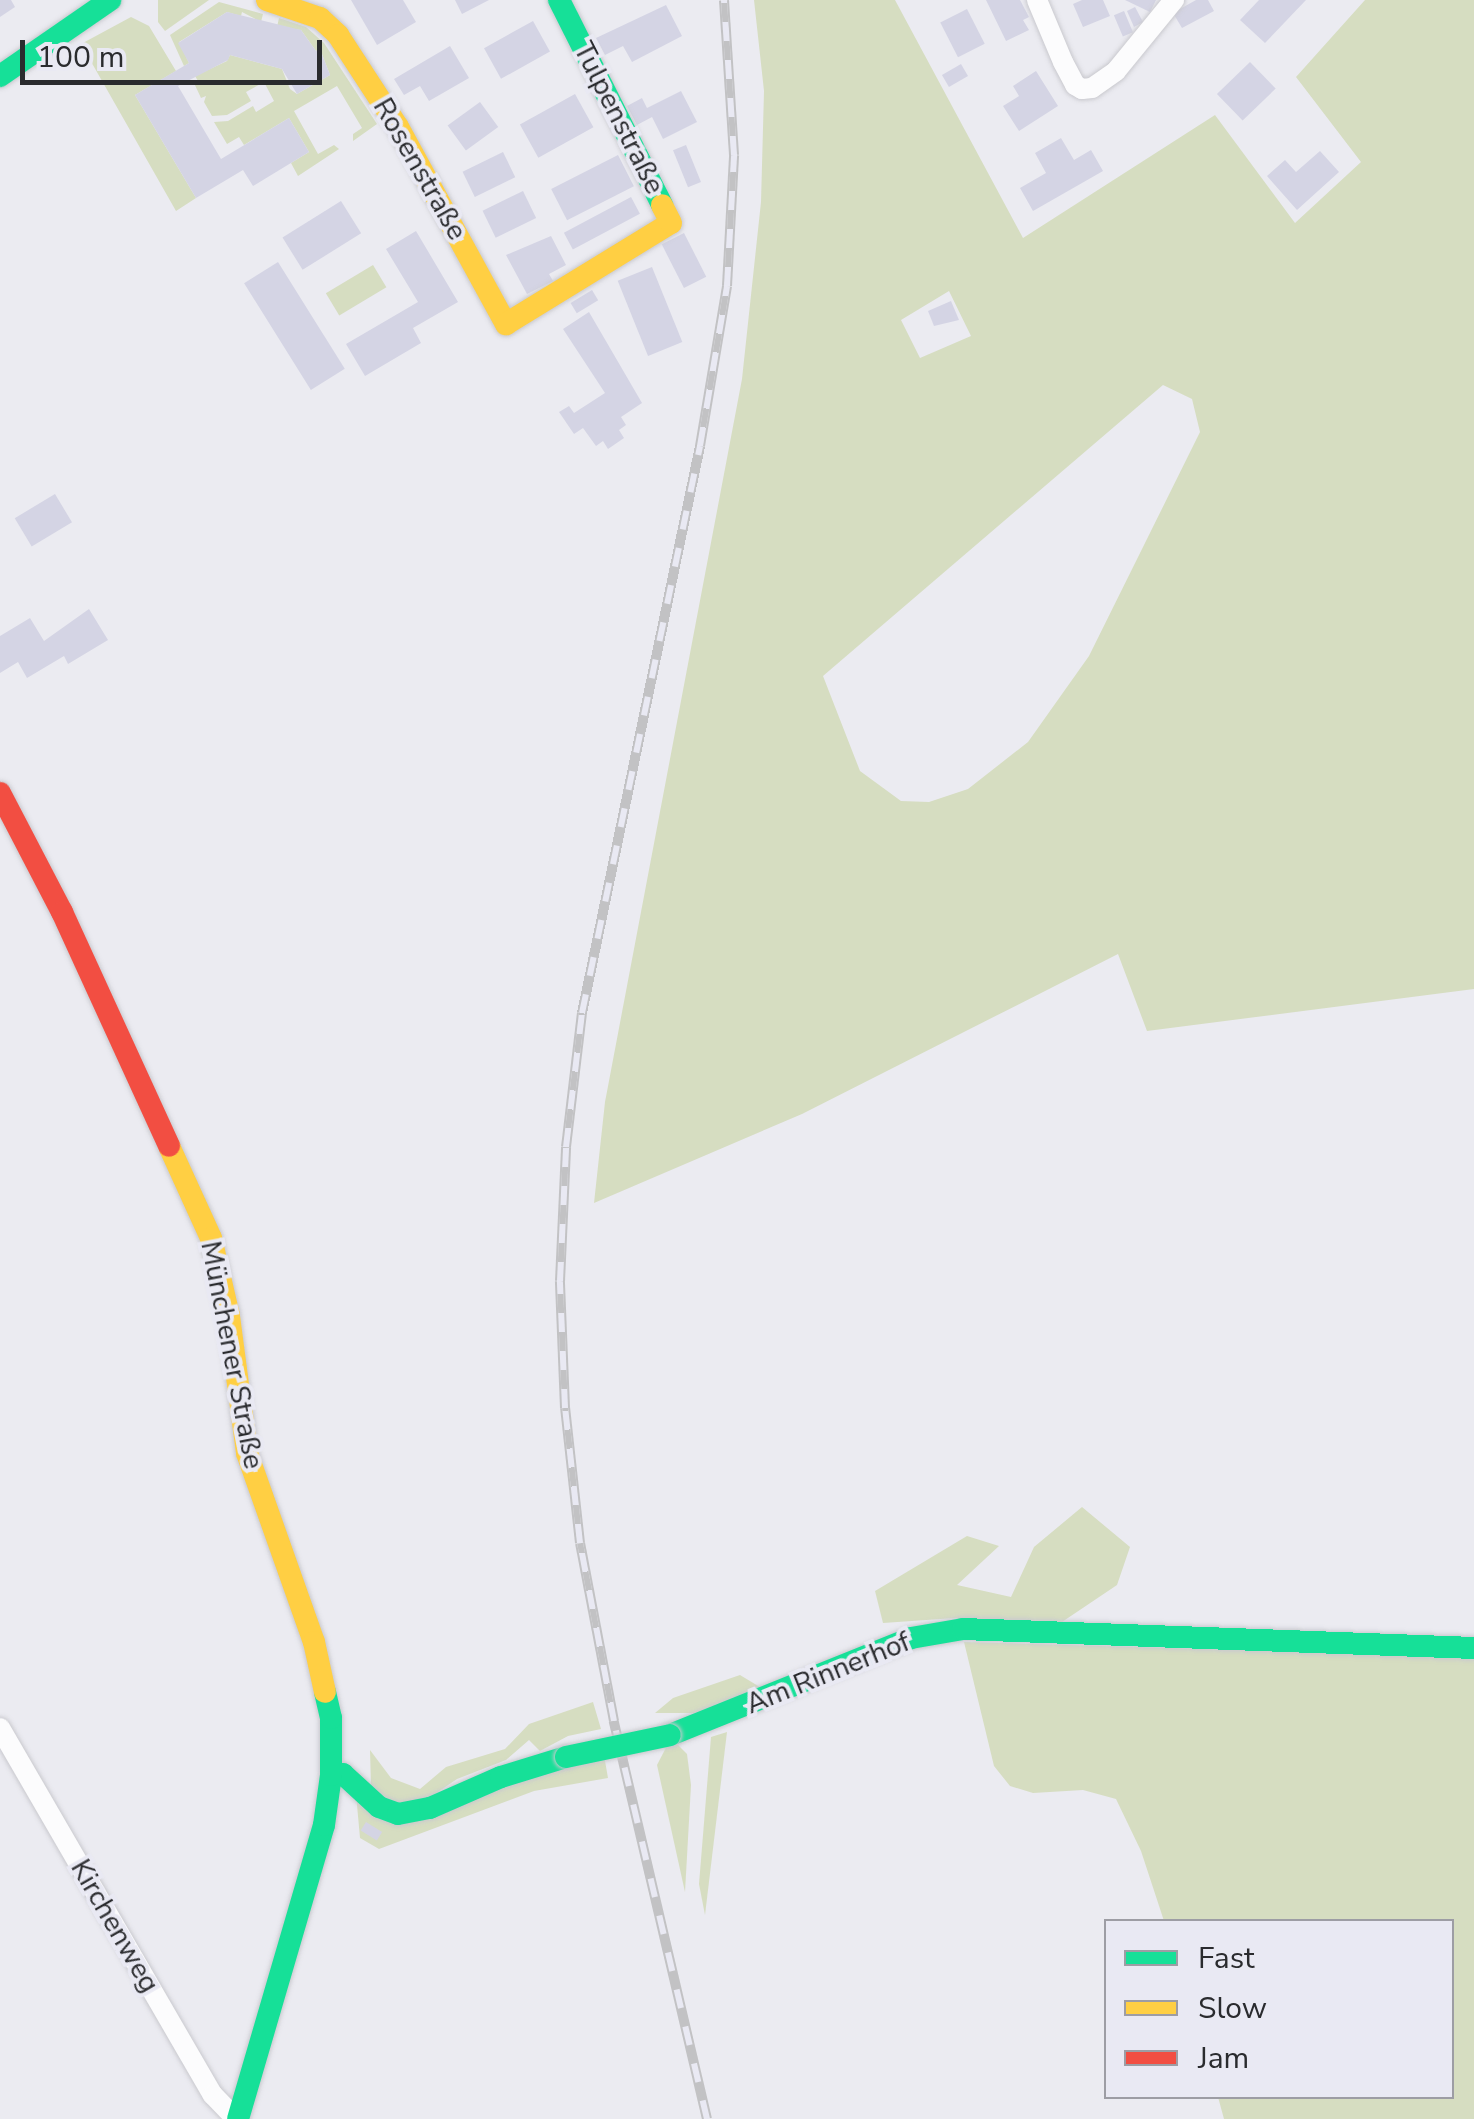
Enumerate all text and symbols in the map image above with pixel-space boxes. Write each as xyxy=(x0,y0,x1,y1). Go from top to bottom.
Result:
scale bar xyxy=(25,20,328,82)
street label: Tulpenstraße xyxy=(566,36,672,200)
text: 100 m xyxy=(37,37,124,78)
street label: Rosenstraße xyxy=(366,92,474,246)
street label: Münchener Straße xyxy=(193,1238,271,1472)
street label: Am Rinnerhof xyxy=(741,1625,915,1721)
street label: Kirchenweg xyxy=(63,1854,167,1998)
legend xyxy=(1104,1919,1454,2099)
text: Fast xyxy=(1198,1938,1255,1979)
text: Slow xyxy=(1198,1988,1267,2029)
text: Jam xyxy=(1198,2038,1249,2079)

